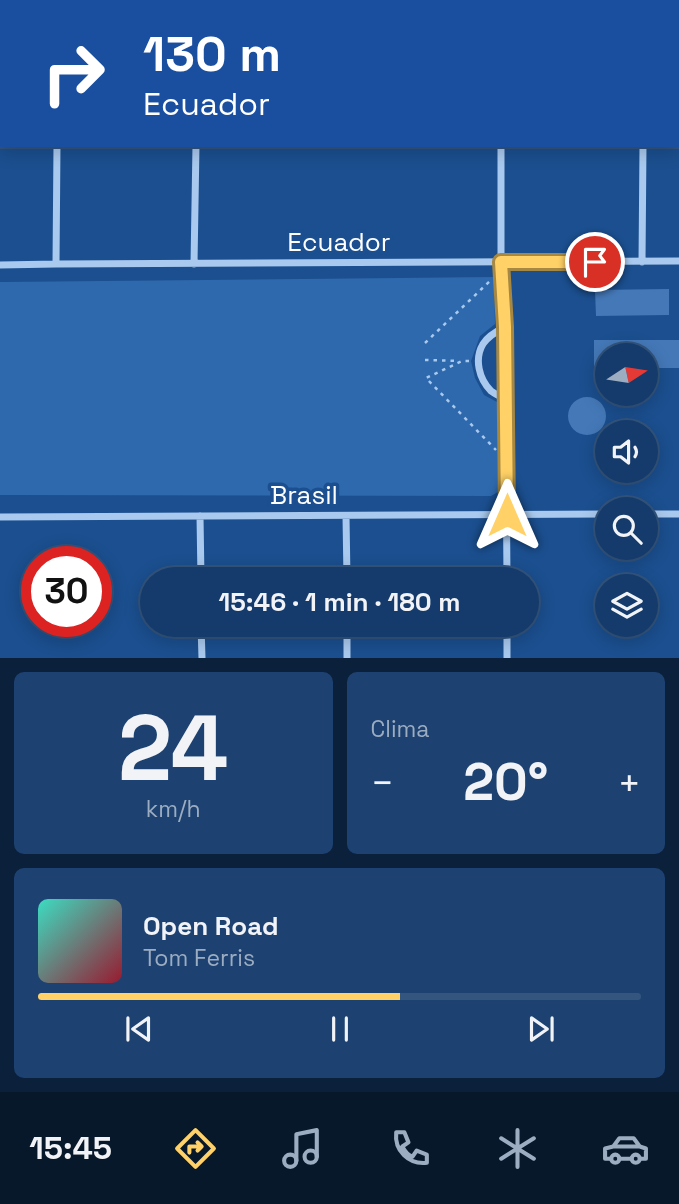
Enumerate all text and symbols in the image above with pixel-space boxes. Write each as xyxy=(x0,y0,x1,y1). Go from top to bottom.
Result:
text: 130 m xyxy=(143,23,281,85)
icon: right xyxy=(28,28,119,119)
text: Ecuador xyxy=(143,84,270,124)
street label: Ecuador xyxy=(287,225,391,259)
pin xyxy=(565,232,625,292)
icon: arrive xyxy=(576,243,614,281)
north arrow xyxy=(595,343,658,406)
map controls xyxy=(595,343,658,637)
button: sound xyxy=(595,420,658,483)
street label: Brasil xyxy=(270,478,338,512)
position arrow xyxy=(470,478,544,552)
button: search xyxy=(595,497,658,560)
speed limit sign: 30 xyxy=(21,546,112,637)
button: layers xyxy=(595,574,658,637)
text: 15:46 · 1 min · 180 m xyxy=(219,585,460,619)
text: 24 xyxy=(118,690,228,807)
text: Clima xyxy=(371,714,430,744)
text: 20° xyxy=(463,749,548,815)
text: − xyxy=(371,759,394,807)
text: + xyxy=(617,759,641,807)
text: km/h xyxy=(146,794,201,824)
text: Open Road xyxy=(143,909,279,943)
text: Tom Ferris xyxy=(143,943,255,973)
icon: previous xyxy=(120,1010,158,1048)
icon: pause xyxy=(321,1010,359,1048)
icon: next xyxy=(522,1010,560,1048)
icon: directions xyxy=(171,1124,220,1173)
icon: music xyxy=(278,1124,327,1173)
icon: phone xyxy=(386,1124,435,1173)
icon: climate xyxy=(493,1124,542,1173)
icon: car xyxy=(601,1124,650,1173)
text: 15:45 xyxy=(29,1128,112,1168)

